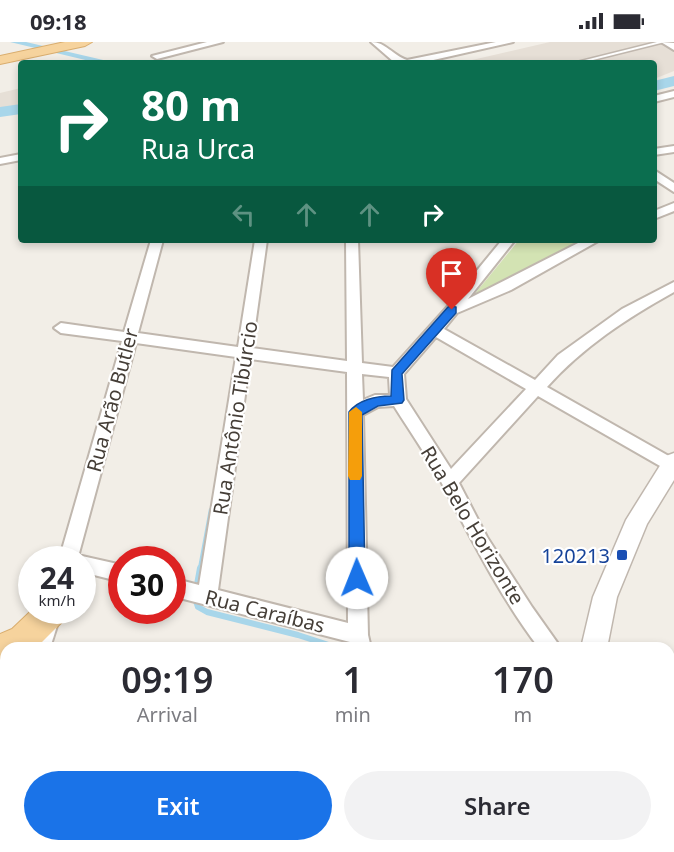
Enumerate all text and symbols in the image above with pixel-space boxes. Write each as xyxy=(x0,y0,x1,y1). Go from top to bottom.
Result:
text: 09:18 xyxy=(30,6,87,36)
text: 80 m xyxy=(141,76,241,133)
icon: right xyxy=(42,84,120,162)
text: Rua Urca xyxy=(141,130,255,167)
icon: left xyxy=(227,198,260,231)
icon: ahead xyxy=(290,198,323,231)
icon: ahead xyxy=(353,198,386,231)
icon: right xyxy=(416,198,449,231)
pin xyxy=(426,248,477,310)
icon: arrive xyxy=(435,257,468,290)
street label: Rua Antônio Tibúrcio xyxy=(206,319,264,517)
street label: Rua Arão Butler xyxy=(80,325,144,475)
street label: Rua Belo Horizonte xyxy=(415,441,531,609)
place label: 120213 xyxy=(541,542,610,569)
speed limit sign: 30 xyxy=(108,546,186,624)
position arrow xyxy=(325,546,389,610)
marker: 120213 xyxy=(615,548,629,562)
text: 24 xyxy=(40,557,74,598)
street label: Rua Caraíbas xyxy=(202,583,328,639)
text: km/h xyxy=(39,590,75,610)
text: 09:19 xyxy=(121,655,213,704)
text: 1 xyxy=(342,655,363,704)
text: 170 xyxy=(492,655,554,704)
text: Arrival xyxy=(137,701,198,728)
text: min xyxy=(335,701,371,728)
text: m xyxy=(514,701,532,728)
button: Exit xyxy=(24,771,332,840)
button: Share xyxy=(344,771,651,840)

